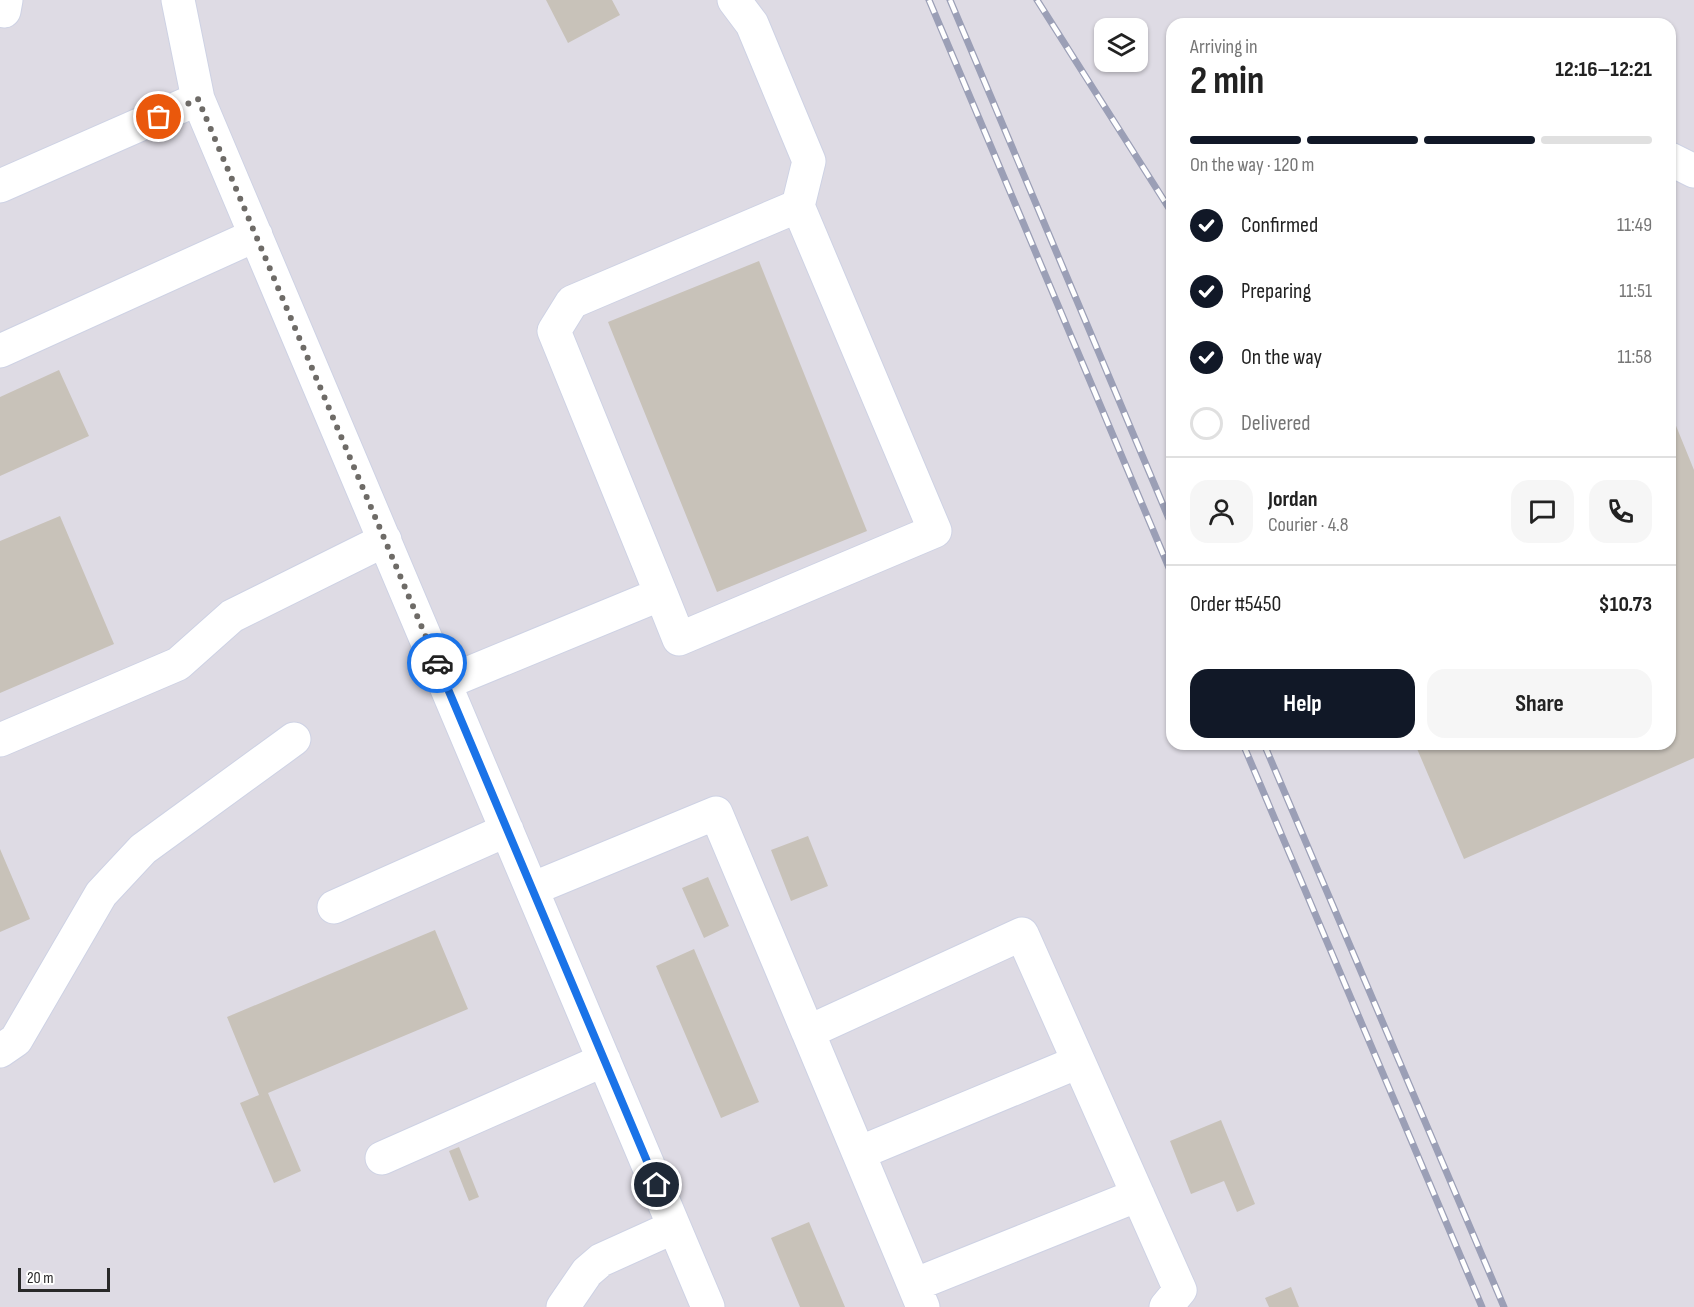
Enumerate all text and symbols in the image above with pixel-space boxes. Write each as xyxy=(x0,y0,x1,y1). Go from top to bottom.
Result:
map controls xyxy=(1094,18,1148,72)
button: layers xyxy=(1094,18,1148,72)
text: Arriving in xyxy=(1190,35,1258,59)
text: 12:16–12:21 xyxy=(1555,56,1652,83)
text: 2 min xyxy=(1190,58,1264,105)
pin xyxy=(133,91,184,142)
icon: bag xyxy=(142,100,175,133)
text: On the way · 120 m xyxy=(1190,153,1314,177)
icon: check xyxy=(1190,209,1223,242)
text: Confirmed xyxy=(1241,212,1318,239)
text: 11:49 xyxy=(1617,213,1652,237)
icon: check xyxy=(1190,275,1223,308)
text: Preparing xyxy=(1241,278,1311,305)
text: 11:51 xyxy=(1619,279,1652,303)
icon: check xyxy=(1190,341,1223,374)
text: On the way xyxy=(1241,344,1322,371)
text: 11:58 xyxy=(1617,345,1652,369)
text: Delivered xyxy=(1241,410,1310,437)
button: person xyxy=(1190,480,1253,543)
button: chat xyxy=(1511,480,1574,543)
button: phone xyxy=(1589,480,1652,543)
text: Jordan xyxy=(1268,486,1317,513)
text: Courier · 4.8 xyxy=(1268,513,1349,537)
text: Order #5450 xyxy=(1190,591,1281,618)
text: $10.73 xyxy=(1599,591,1652,618)
courier xyxy=(407,633,467,693)
icon: car xyxy=(421,647,454,680)
button: Help xyxy=(1190,669,1415,738)
button: Share xyxy=(1427,669,1652,738)
pin xyxy=(631,1159,682,1210)
icon: home xyxy=(640,1168,673,1201)
scale bar xyxy=(18,1265,110,1292)
text: 20 m xyxy=(27,1269,54,1288)

